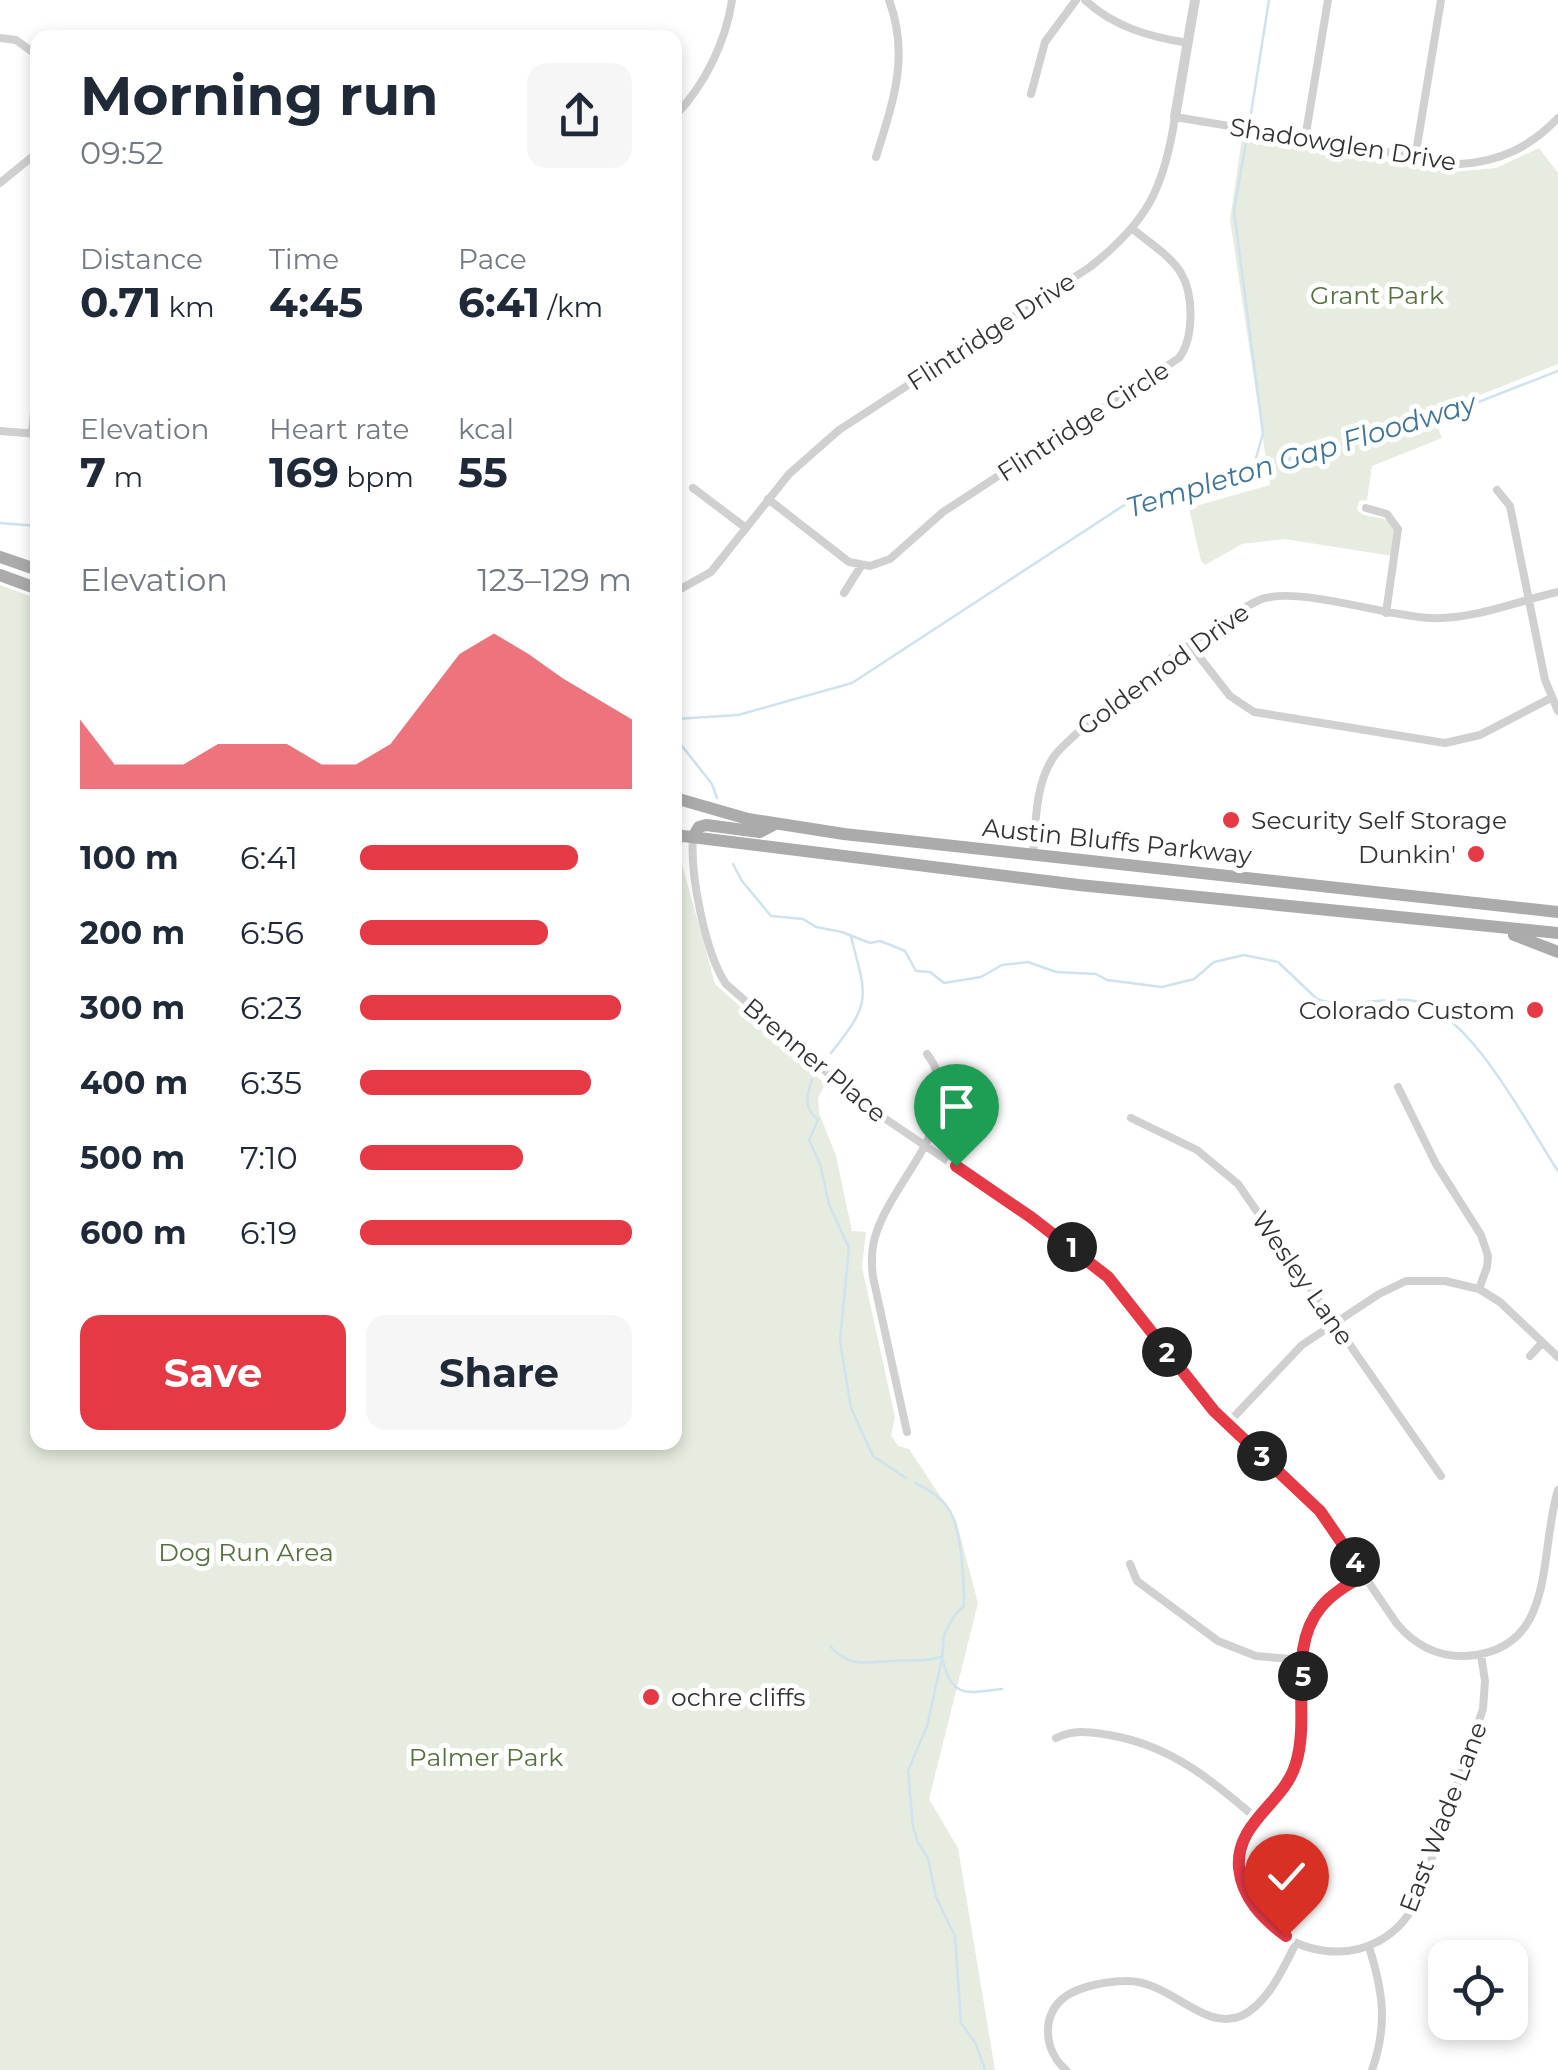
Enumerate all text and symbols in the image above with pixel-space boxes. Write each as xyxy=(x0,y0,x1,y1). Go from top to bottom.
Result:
text: Morning run xyxy=(80,62,438,129)
button: share xyxy=(527,63,632,168)
street label: Shadowglen Drive xyxy=(1228,111,1458,177)
text: 09:52 xyxy=(80,133,164,172)
text: Distance xyxy=(80,242,203,276)
text: Time xyxy=(269,242,339,276)
text: Pace xyxy=(458,242,527,276)
street label: Flintridge Drive xyxy=(901,266,1081,396)
text: 0.71 xyxy=(80,276,161,328)
text: 4:45 xyxy=(269,276,363,328)
text: 6:41 xyxy=(458,276,540,328)
park label: Grant Park xyxy=(1310,280,1444,310)
text: km xyxy=(161,290,215,324)
text: /km xyxy=(540,290,603,324)
street label: Flintridge Circle xyxy=(992,354,1174,488)
water label: Templeton Gap Floodway xyxy=(1122,385,1482,524)
text: Elevation xyxy=(80,412,209,446)
text: Heart rate xyxy=(269,412,410,446)
text: kcal xyxy=(458,412,514,446)
text: 7 xyxy=(80,446,106,498)
text: 169 xyxy=(269,446,339,498)
text: 55 xyxy=(458,446,508,498)
text: m xyxy=(106,460,143,494)
text: bpm xyxy=(339,460,414,494)
text: Elevation xyxy=(80,560,228,599)
text: 123–129 m xyxy=(477,560,632,599)
street label: Goldenrod Drive xyxy=(1071,597,1255,741)
place label: Security Self Storage xyxy=(1251,805,1507,835)
marker: Security Self Storage xyxy=(1220,809,1242,831)
street label: Austin Bluffs Parkway xyxy=(981,812,1254,870)
text: 100 m xyxy=(80,838,179,877)
text: 6:41 xyxy=(240,838,298,877)
place label: Dunkin' xyxy=(1358,839,1456,869)
marker: Dunkin' xyxy=(1465,843,1487,865)
text: 200 m xyxy=(80,913,185,952)
text: 6:56 xyxy=(240,913,304,952)
text: 300 m xyxy=(80,988,185,1027)
text: 6:23 xyxy=(240,988,303,1027)
street label: Brenner Place xyxy=(737,991,893,1129)
place label: Colorado Custom xyxy=(1299,995,1515,1025)
marker: Colorado Custom xyxy=(1524,999,1546,1021)
text: 400 m xyxy=(80,1063,188,1102)
text: 6:35 xyxy=(240,1063,302,1102)
pin xyxy=(914,1064,999,1167)
icon: arrive xyxy=(929,1079,984,1134)
text: 500 m xyxy=(80,1138,185,1177)
text: 7:10 xyxy=(240,1138,298,1177)
street label: Wesley Lane xyxy=(1246,1205,1360,1351)
text: 600 m xyxy=(80,1213,186,1252)
text: 6:19 xyxy=(240,1213,297,1252)
pin: 1 xyxy=(1047,1222,1097,1272)
text: 1 xyxy=(1067,1230,1077,1264)
button: Save xyxy=(80,1315,346,1430)
button: Share xyxy=(366,1315,632,1430)
pin: 2 xyxy=(1142,1327,1192,1377)
text: 2 xyxy=(1159,1335,1175,1369)
pin: 3 xyxy=(1237,1431,1287,1481)
text: 3 xyxy=(1254,1439,1270,1473)
park label: Dog Run Area xyxy=(158,1537,334,1567)
pin: 4 xyxy=(1330,1537,1380,1587)
text: 4 xyxy=(1345,1545,1365,1579)
pin: 5 xyxy=(1278,1651,1328,1701)
text: 5 xyxy=(1295,1659,1311,1693)
place label: ochre cliffs xyxy=(671,1682,805,1712)
marker: ochre cliffs xyxy=(640,1686,662,1708)
street label: East Wade Lane xyxy=(1393,1718,1493,1916)
park label: Palmer Park xyxy=(409,1742,563,1772)
pin xyxy=(1244,1834,1329,1937)
icon: check xyxy=(1259,1849,1314,1904)
map controls xyxy=(1428,1940,1528,2040)
button: locate xyxy=(1428,1940,1528,2040)

